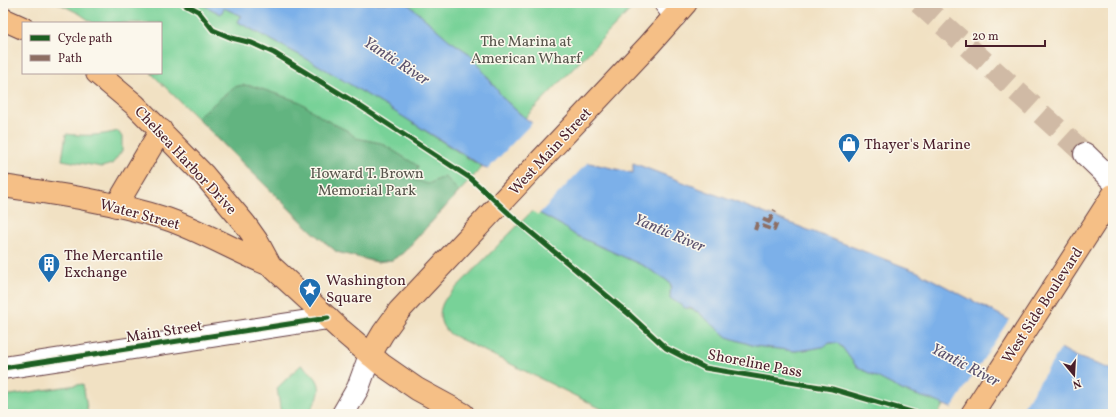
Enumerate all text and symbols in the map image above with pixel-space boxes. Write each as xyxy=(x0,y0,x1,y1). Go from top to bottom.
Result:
legend xyxy=(22,22,162,74)
scale bar xyxy=(966,22,1045,48)
text: 20 m xyxy=(972,29,999,45)
text: Cycle path xyxy=(58,31,113,47)
water label: Yantic River xyxy=(358,32,434,92)
park label: The Marina at American Wharf xyxy=(471,32,583,70)
text: Path xyxy=(58,51,82,67)
street label: Chelsea Harbor Drive xyxy=(129,102,241,220)
street label: West Main Street xyxy=(505,104,597,200)
shop icon: Thayer's Marine xyxy=(836,131,862,164)
place label: Thayer's Marine xyxy=(864,135,971,156)
park label: Howard T. Brown Memorial Park xyxy=(310,164,424,202)
street label: Water Street xyxy=(97,195,182,236)
water label: Yantic River xyxy=(630,209,709,259)
street label: West Side Boulevard xyxy=(998,244,1089,368)
place label: The Mercantile Exchange xyxy=(64,246,163,284)
building icon: The Mercantile Exchange xyxy=(36,251,62,284)
place label: Washington Square xyxy=(326,271,406,309)
place icon: Washington Square xyxy=(297,276,323,309)
street label: Main Street xyxy=(124,316,204,349)
water label: Yantic River xyxy=(927,338,1004,394)
street label: Shoreline Pass xyxy=(706,345,804,384)
north arrow xyxy=(1054,355,1094,395)
text: N xyxy=(1071,375,1083,391)

